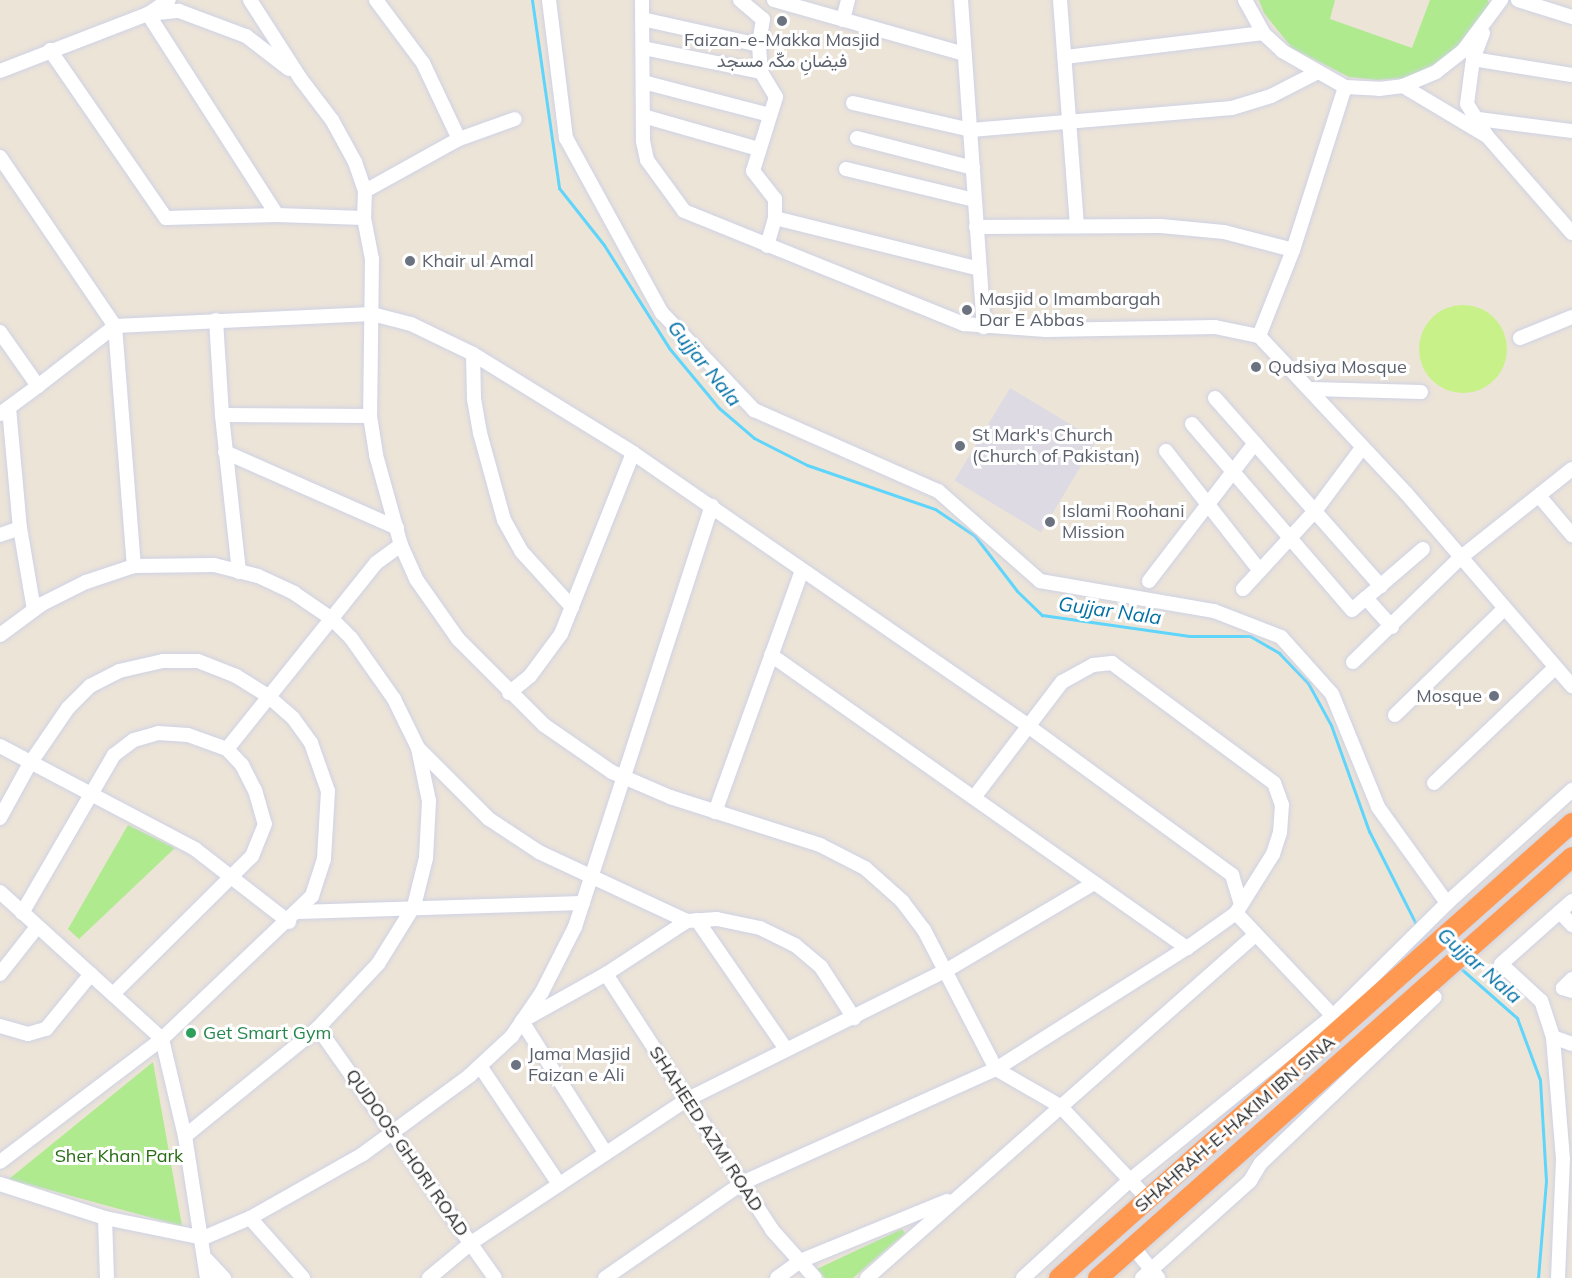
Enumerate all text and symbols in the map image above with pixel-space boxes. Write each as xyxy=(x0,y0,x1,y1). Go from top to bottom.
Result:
marker: Faizan-e-Makka Masjid فیضانِ مکّہ مسجد xyxy=(775,14,789,28)
place label: Faizan-e-Makka Masjid فیضانِ مکّہ مسجد xyxy=(684,30,880,72)
place label: Khair ul Amal xyxy=(422,250,534,272)
marker: Khair ul Amal xyxy=(403,254,417,268)
place label: Masjid o Imambargah Dar E Abbas xyxy=(979,289,1161,332)
marker: Masjid o Imambargah Dar E Abbas xyxy=(960,303,974,317)
water label: Gujjar Nala xyxy=(663,315,747,411)
place label: Qudsiya Mosque xyxy=(1268,356,1407,378)
marker: Qudsiya Mosque xyxy=(1249,360,1263,374)
place label: St Mark's Church (Church of Pakistan) xyxy=(972,425,1140,468)
marker: St Mark's Church (Church of Pakistan) xyxy=(953,439,967,453)
place label: Islami Roohani Mission xyxy=(1062,501,1184,544)
marker: Islami Roohani Mission xyxy=(1043,515,1057,529)
water label: Gujjar Nala xyxy=(1057,591,1163,629)
place label: Mosque xyxy=(1416,685,1482,707)
marker: Mosque xyxy=(1487,689,1501,703)
water label: Gujjar Nala xyxy=(1433,922,1527,1008)
place label: Get Smart Gym xyxy=(203,1022,331,1044)
marker: Get Smart Gym xyxy=(184,1026,198,1040)
street label: SHAHRAH-E-HAKIM IBN SINA xyxy=(1131,1031,1339,1217)
street label: SHAHEED AZMI ROAD xyxy=(644,1042,768,1216)
place label: Jama Masjid Faizan e Ali xyxy=(528,1044,631,1086)
marker: Jama Masjid Faizan e Ali xyxy=(509,1058,523,1072)
street label: QUDOOS GHORI ROAD xyxy=(341,1065,473,1241)
park label: Sher Khan Park xyxy=(55,1145,183,1167)

